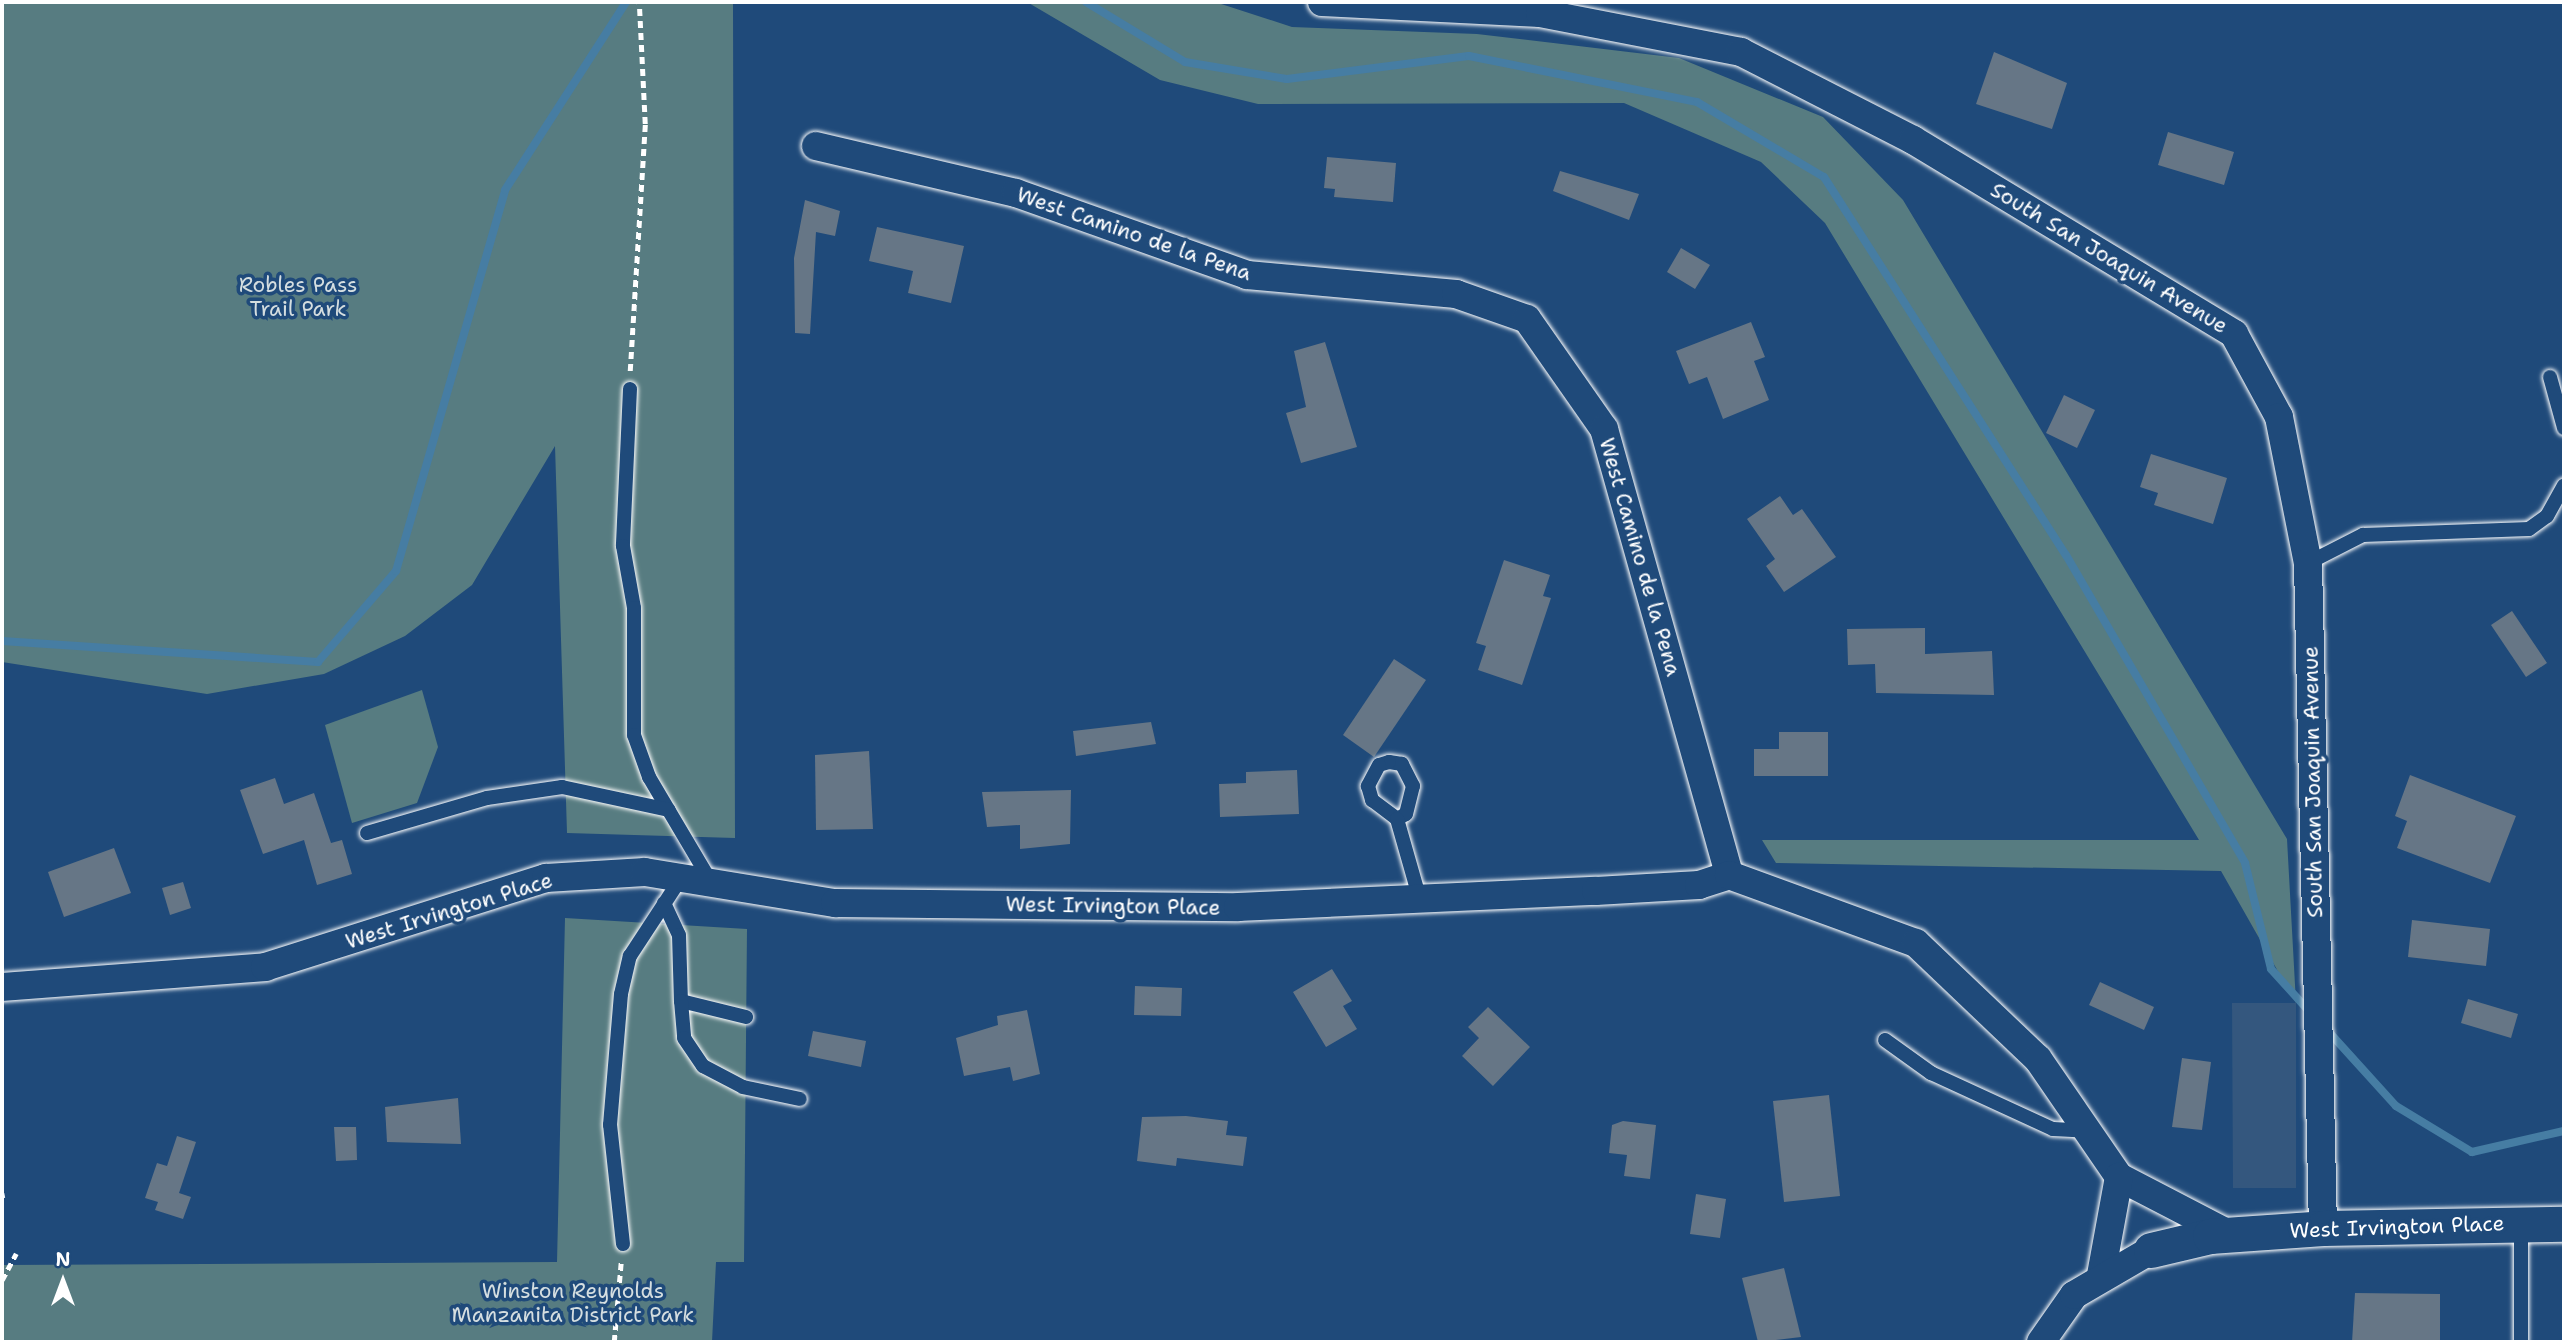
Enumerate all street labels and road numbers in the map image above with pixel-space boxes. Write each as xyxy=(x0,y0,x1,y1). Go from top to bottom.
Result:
street label: South San Joaquin Avenue xyxy=(1986,177,2232,339)
street label: West Camino de la Pena xyxy=(1013,182,1255,286)
street label: West Camino de la Pena xyxy=(1594,435,1686,679)
street label: South San Joaquin Avenue xyxy=(2298,646,2328,918)
street label: West Irvington Place xyxy=(343,868,555,954)
street label: West Irvington Place xyxy=(1005,892,1221,920)
street label: West Irvington Place xyxy=(2289,1211,2505,1243)

